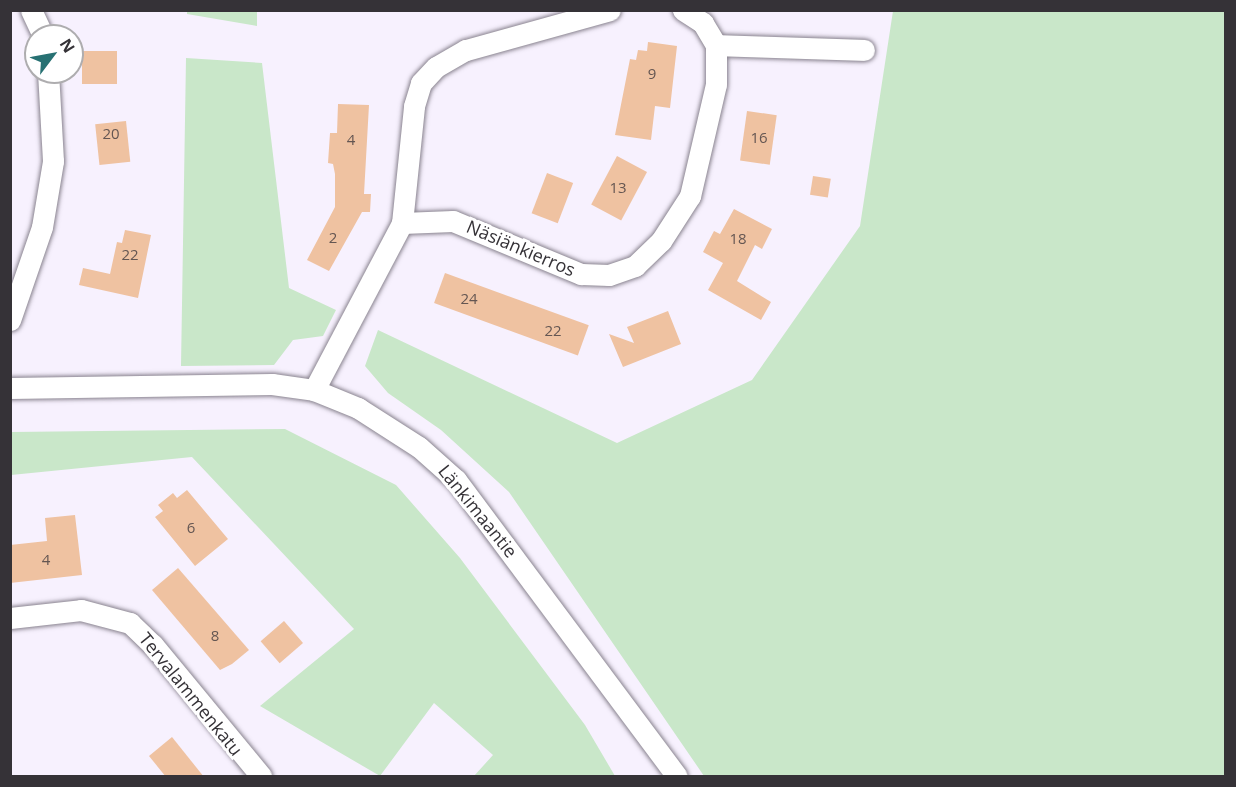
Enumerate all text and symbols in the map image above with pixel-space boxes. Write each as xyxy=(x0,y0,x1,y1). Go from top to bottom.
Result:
north arrow xyxy=(24,24,84,84)
text: N xyxy=(55,34,80,57)
house number: 9 xyxy=(648,65,656,83)
house number: 20 xyxy=(102,125,120,143)
house number: 16 xyxy=(750,129,768,147)
house number: 4 xyxy=(347,131,355,149)
house number: 13 xyxy=(609,179,627,197)
street label: Näsiänkierros xyxy=(463,215,579,281)
house number: 2 xyxy=(329,229,337,247)
house number: 18 xyxy=(729,230,747,248)
house number: 22 xyxy=(121,246,139,264)
house number: 24 xyxy=(460,290,478,308)
house number: 22 xyxy=(544,322,562,340)
street label: Länkimaantie xyxy=(434,460,522,562)
house number: 6 xyxy=(187,519,195,537)
house number: 4 xyxy=(42,551,50,569)
house number: 8 xyxy=(211,627,219,645)
street label: Tervalammenkatu xyxy=(135,628,247,760)

